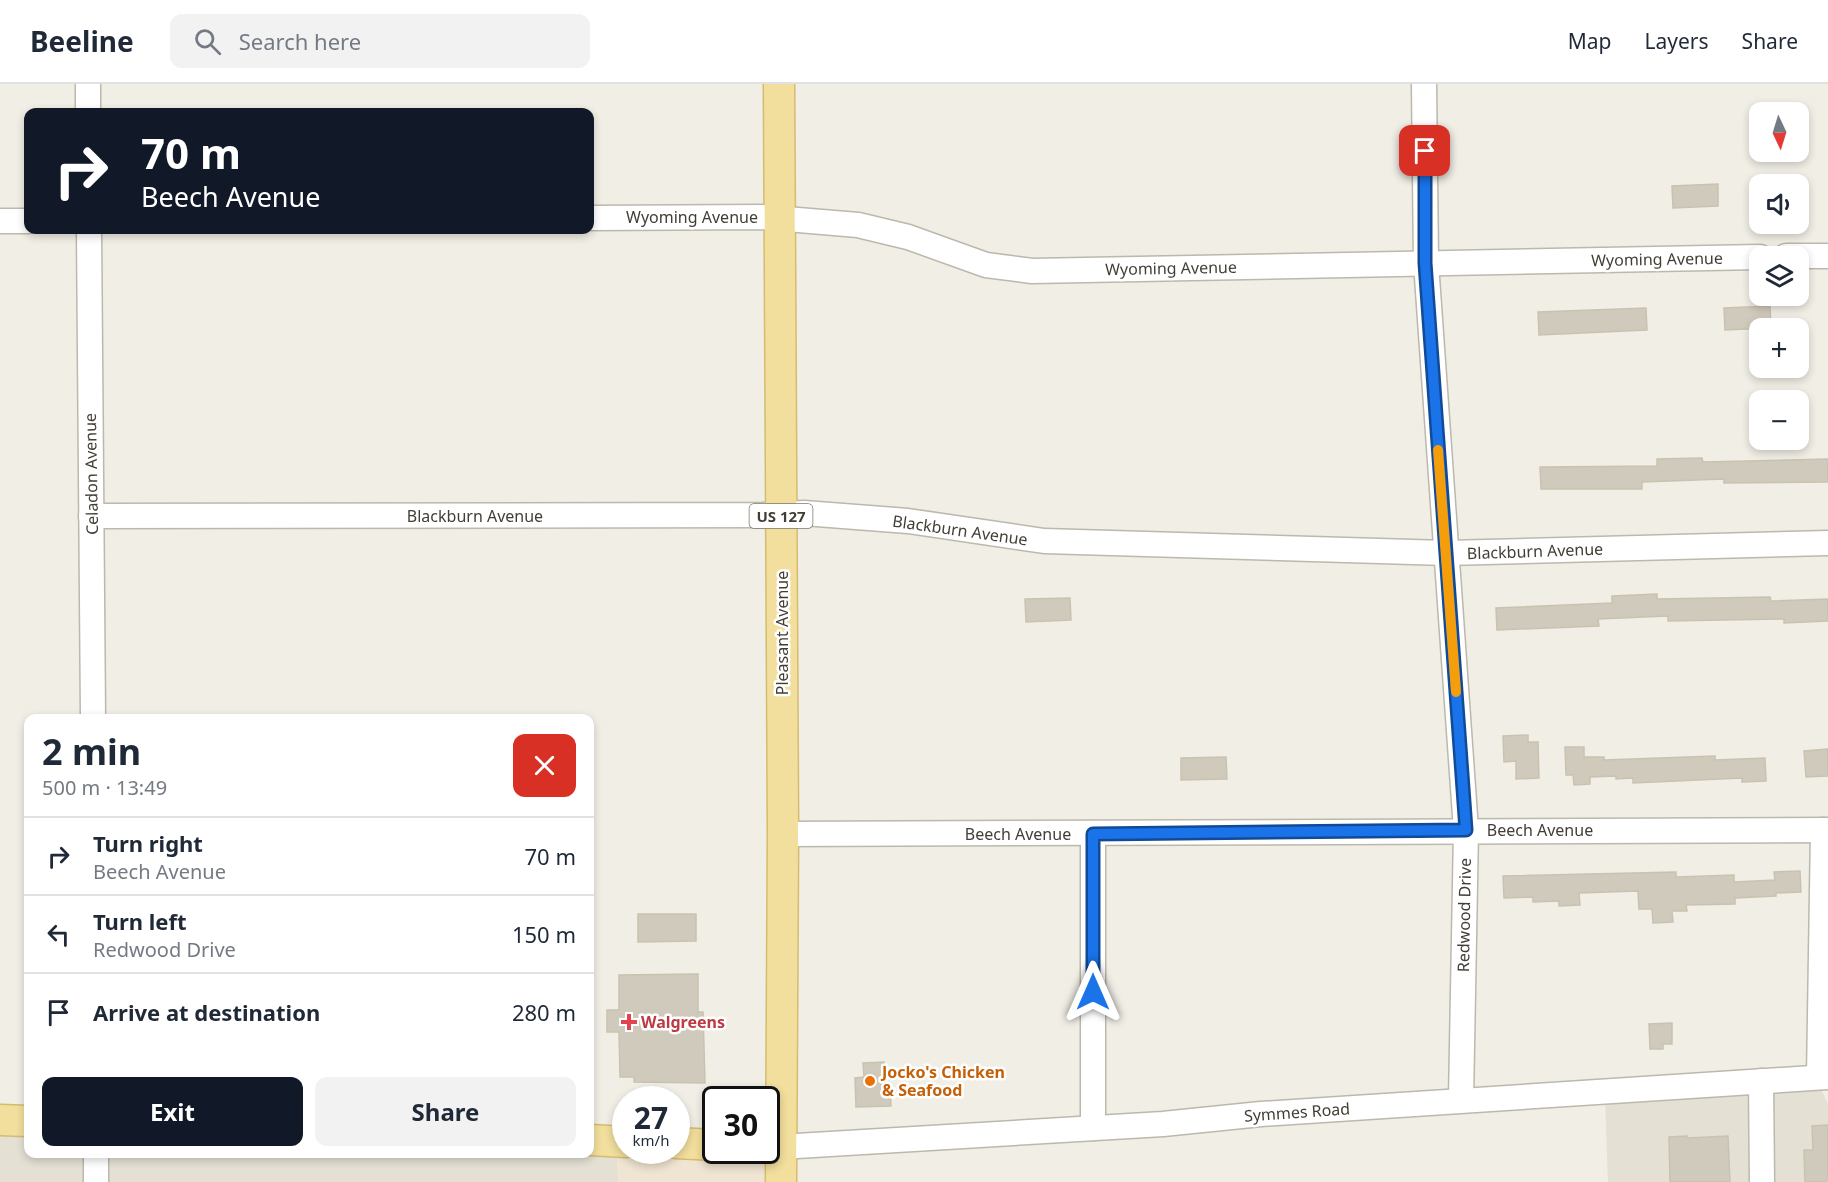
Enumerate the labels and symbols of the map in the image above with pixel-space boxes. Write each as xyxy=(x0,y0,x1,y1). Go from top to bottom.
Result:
north arrow xyxy=(1749,102,1809,162)
pin xyxy=(1399,125,1450,176)
street label: Wyoming Avenue xyxy=(626,206,758,228)
street label: Wyoming Avenue xyxy=(1591,247,1723,271)
street label: Wyoming Avenue xyxy=(1105,256,1237,280)
street label: Celadon Avenue xyxy=(79,413,103,535)
road number: US 127 xyxy=(750,504,812,528)
street label: Blackburn Avenue xyxy=(407,505,543,527)
street label: Blackburn Avenue xyxy=(891,510,1029,550)
street label: Blackburn Avenue xyxy=(1467,538,1603,564)
street label: Pleasant Avenue xyxy=(771,571,793,695)
street label: Beech Avenue xyxy=(1487,819,1593,841)
street label: Beech Avenue xyxy=(965,823,1071,845)
street label: Redwood Drive xyxy=(1452,858,1476,972)
position arrow xyxy=(1061,960,1125,1024)
place label: Walgreens xyxy=(641,1011,725,1033)
marker: Walgreens xyxy=(622,1015,636,1029)
place label: Jocko's Chicken & Seafood xyxy=(880,1061,1005,1101)
marker: Jocko's Chicken & Seafood xyxy=(863,1074,877,1088)
speed limit sign: 30 xyxy=(702,1086,780,1164)
street label: Symmes Road xyxy=(1243,1097,1351,1127)

